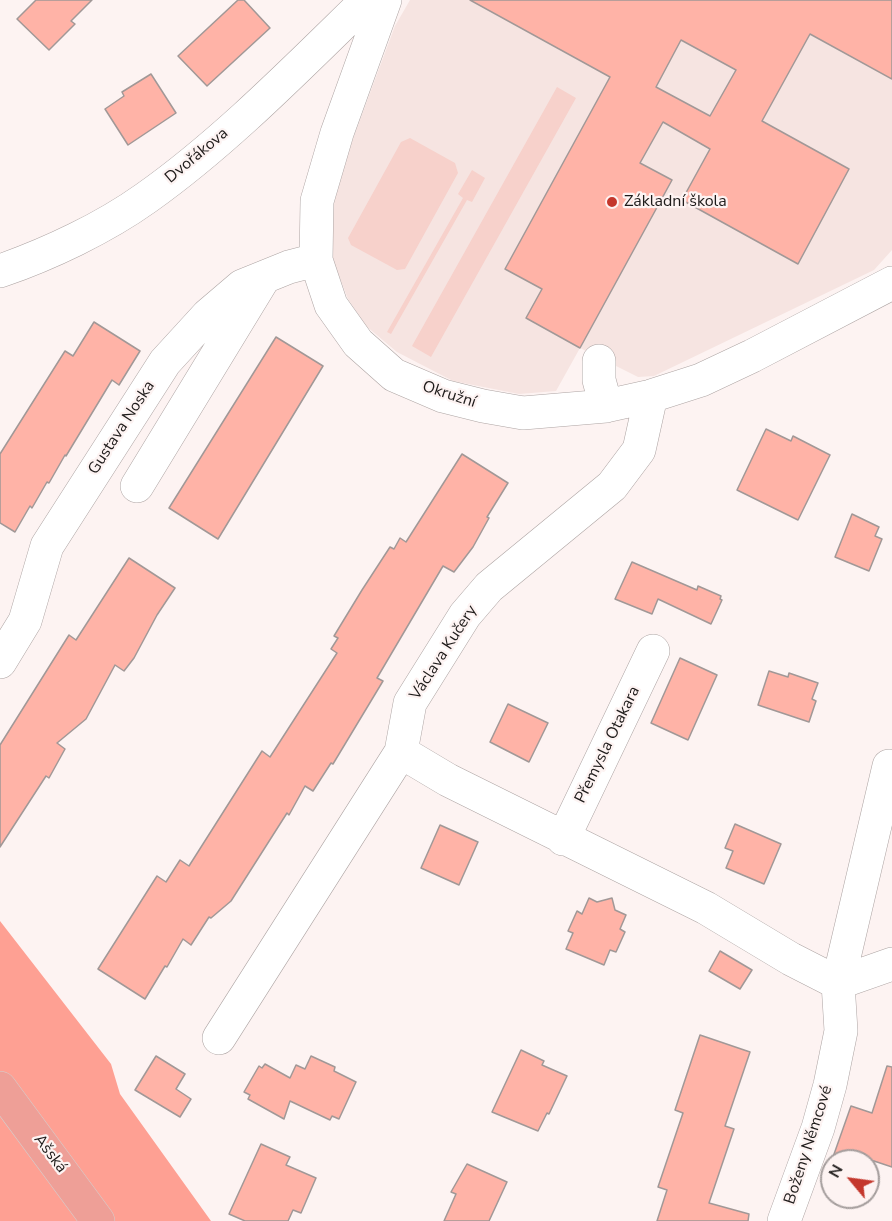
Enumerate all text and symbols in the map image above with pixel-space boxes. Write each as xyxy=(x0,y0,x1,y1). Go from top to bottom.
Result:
street label: Dvořákova xyxy=(162,124,232,188)
place label: Základní škola xyxy=(624,192,727,212)
marker: Základní škola xyxy=(605,195,619,209)
street label: Okružní xyxy=(420,377,478,413)
street label: Gustava Noska xyxy=(85,378,159,478)
street label: Václava Kučery xyxy=(406,602,482,704)
street label: Přemysla Otakara xyxy=(571,683,645,807)
street label: Boženy Němcové xyxy=(781,1083,837,1207)
street label: Ašská xyxy=(29,1131,71,1177)
north arrow xyxy=(820,1149,880,1209)

